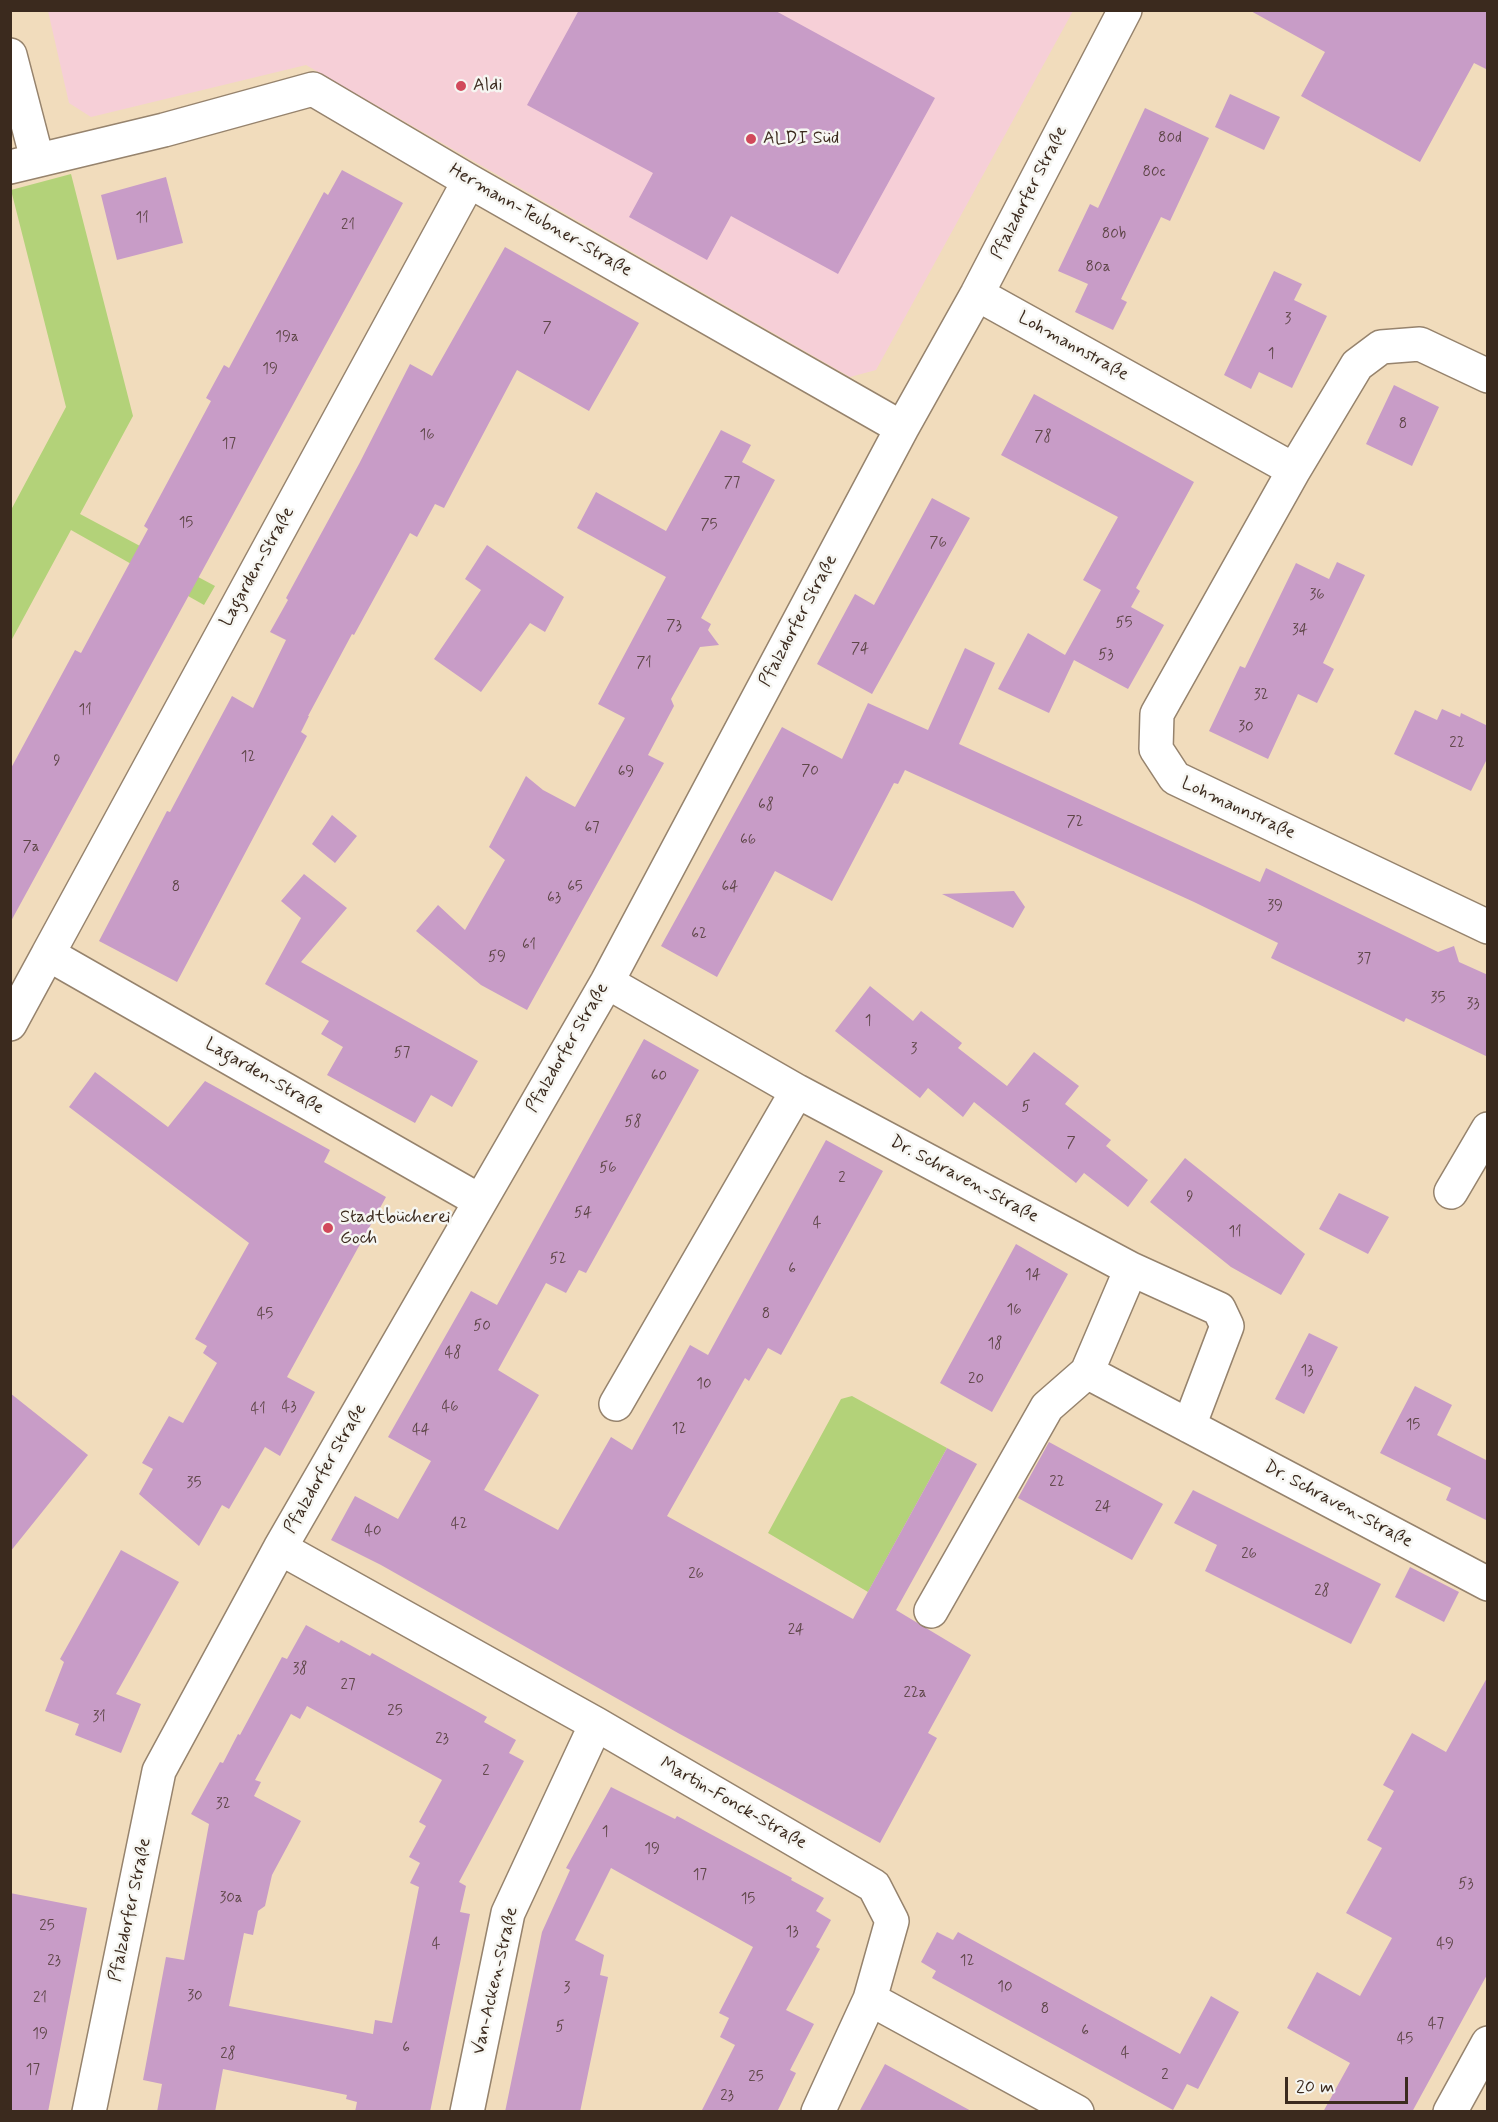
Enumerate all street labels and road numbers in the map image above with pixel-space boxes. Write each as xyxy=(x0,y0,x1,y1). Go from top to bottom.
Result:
street label: Pfalzdorfer Straße xyxy=(987,123,1073,263)
street label: Hermann-Teubner-Straße xyxy=(445,160,635,282)
street label: Lohmannstraße xyxy=(1014,308,1132,386)
street label: Lagarden-Straße xyxy=(216,503,300,631)
street label: Pfalzdorfer Straße xyxy=(755,551,843,691)
street label: Lohmannstraße xyxy=(1178,773,1298,845)
street label: Pfalzdorfer Straße xyxy=(522,979,614,1117)
street label: Lagarden-Straße xyxy=(201,1034,327,1120)
street label: Dr. Schraven-Straße xyxy=(886,1132,1042,1228)
street label: Pfalzdorfer Straße xyxy=(280,1400,372,1538)
street label: Dr. Schraven-Straße xyxy=(1260,1457,1416,1553)
street label: Martin-Fonck-Straße xyxy=(656,1753,810,1855)
street label: Pfalzdorfer Straße xyxy=(105,1836,157,1984)
street label: Van-Acken-Straße xyxy=(469,1905,523,2057)

